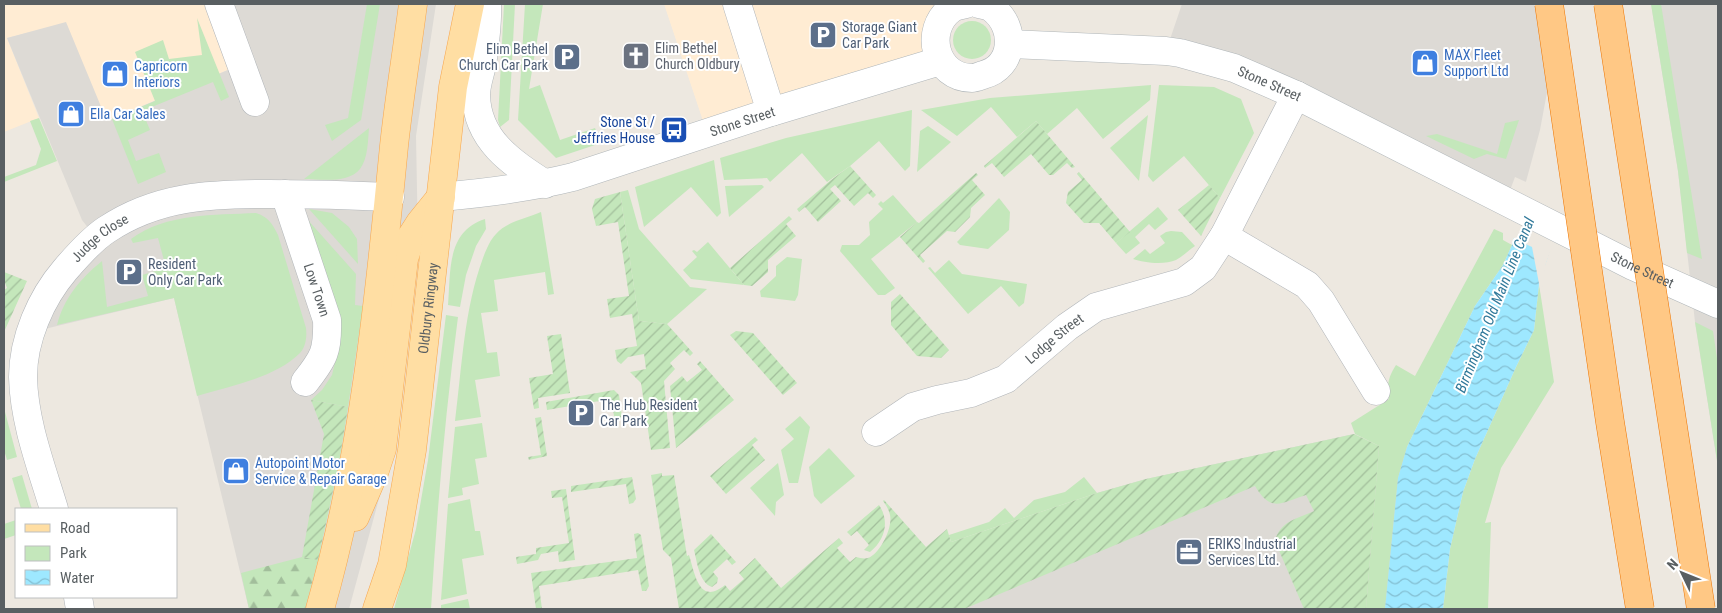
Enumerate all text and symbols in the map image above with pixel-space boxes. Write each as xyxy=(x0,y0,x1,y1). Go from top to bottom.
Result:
place label: Storage Giant Car Park xyxy=(842,19,917,51)
parking icon: Storage Giant Car Park xyxy=(808,20,838,50)
place label: Elim Bethel Church Oldbury xyxy=(655,40,740,72)
place label: Elim Bethel Church Car Park xyxy=(459,41,549,73)
church icon: Elim Bethel Church Oldbury xyxy=(621,41,651,71)
parking icon: Elim Bethel Church Car Park xyxy=(552,42,582,72)
place label: MAX Fleet Support Ltd xyxy=(1444,47,1509,79)
shop icon: MAX Fleet Support Ltd xyxy=(1410,48,1440,78)
place label: Capricorn Interiors xyxy=(134,58,188,90)
shop icon: Capricorn Interiors xyxy=(100,59,130,89)
street label: Stone Street xyxy=(1235,63,1304,104)
shop icon: Ella Car Sales xyxy=(56,99,86,129)
street label: Stone Street xyxy=(708,103,777,140)
place label: Ella Car Sales xyxy=(90,106,166,122)
place label: Stone St / Jeffries House xyxy=(574,114,655,146)
bus stop icon: Stone St / Jeffries House xyxy=(659,115,689,145)
street label: Judge Close xyxy=(68,210,131,265)
water label: Birmingham Old Main Line Canal xyxy=(1452,214,1539,395)
street label: Stone Street xyxy=(1608,248,1676,291)
place label: Resident Only Car Park xyxy=(148,256,223,288)
parking icon: Resident Only Car Park xyxy=(114,257,144,287)
street label: Low Town xyxy=(301,261,333,319)
street label: Oldbury Ringway xyxy=(415,262,441,355)
street label: Lodge Street xyxy=(1022,310,1086,367)
place label: The Hub Resident Car Park xyxy=(600,397,697,429)
parking icon: The Hub Resident Car Park xyxy=(566,398,596,428)
place label: Autopoint Motor Service & Repair Garage xyxy=(255,455,387,487)
shop icon: Autopoint Motor Service & Repair Garage xyxy=(221,456,251,486)
legend xyxy=(15,508,178,598)
text: Road xyxy=(60,519,90,537)
place label: ERIKS Industrial Services Ltd. xyxy=(1208,536,1296,568)
office icon: ERIKS Industrial Services Ltd. xyxy=(1174,537,1204,567)
text: Park xyxy=(60,544,87,562)
north arrow xyxy=(1657,548,1707,598)
text: N xyxy=(1664,556,1681,573)
text: Water xyxy=(60,569,95,587)

